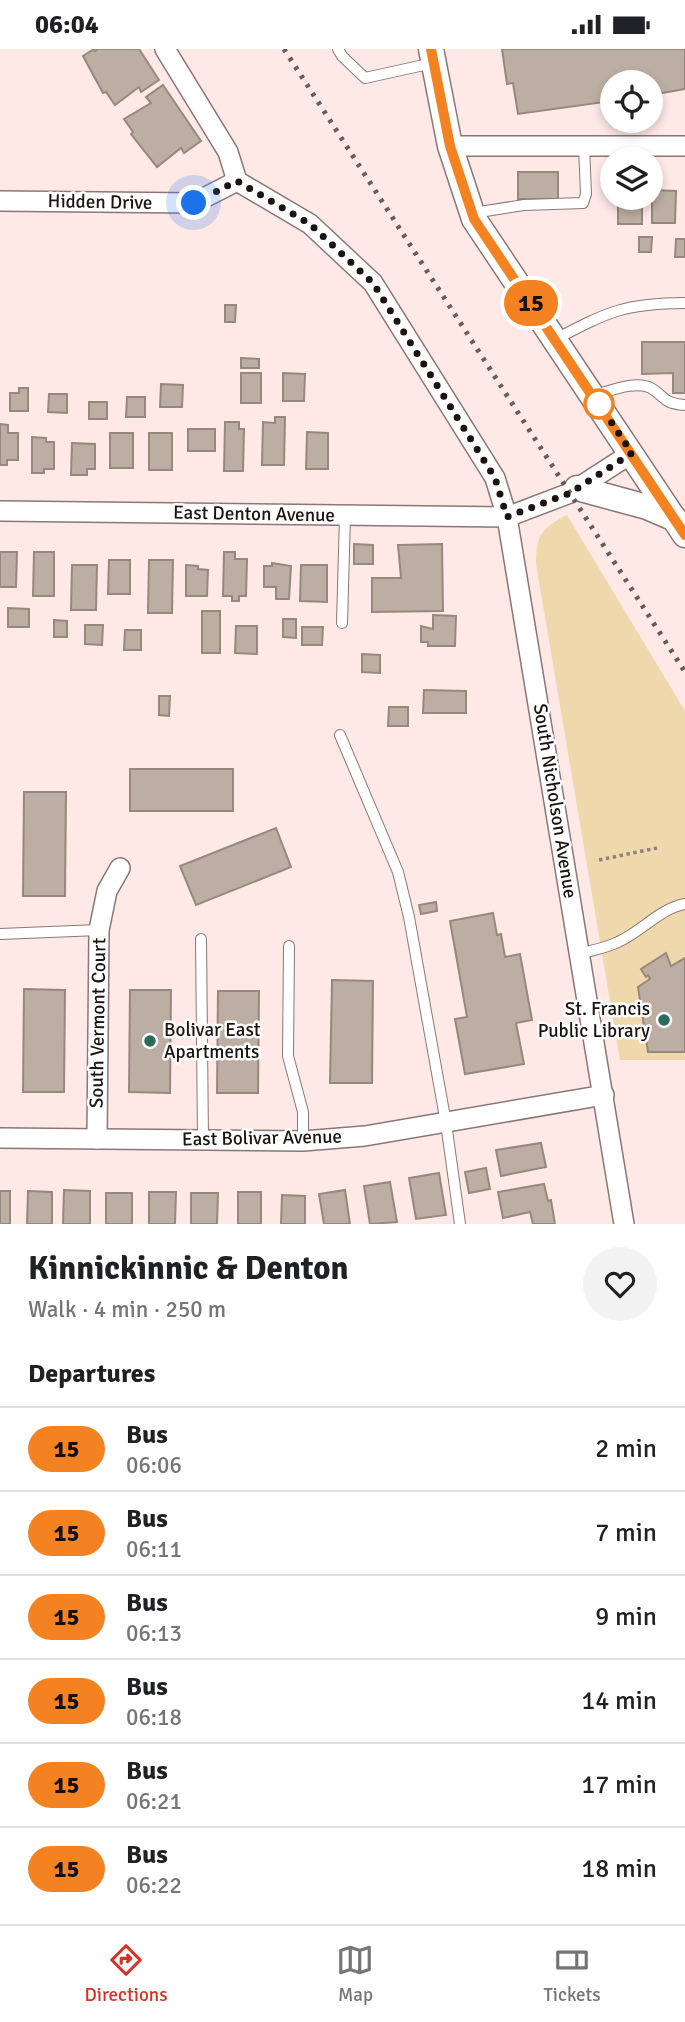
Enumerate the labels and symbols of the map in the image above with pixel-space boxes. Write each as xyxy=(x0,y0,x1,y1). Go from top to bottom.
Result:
your location xyxy=(176,185,211,220)
street label: Hidden Drive xyxy=(47,189,153,215)
line badge: 15 xyxy=(500,280,562,326)
unlabelled marker xyxy=(584,389,614,419)
street label: East Denton Avenue xyxy=(173,501,335,527)
street label: South Nicholson Avenue xyxy=(528,702,582,900)
street label: South Vermont Court xyxy=(85,937,111,1108)
place label: St. Francis Public Library xyxy=(538,997,650,1043)
marker: St. Francis Public Library xyxy=(656,1012,672,1028)
place label: Bolivar East Apartments xyxy=(164,1018,261,1064)
marker: Bolivar East Apartments xyxy=(142,1033,158,1049)
street label: East Bolivar Avenue xyxy=(182,1125,342,1151)

